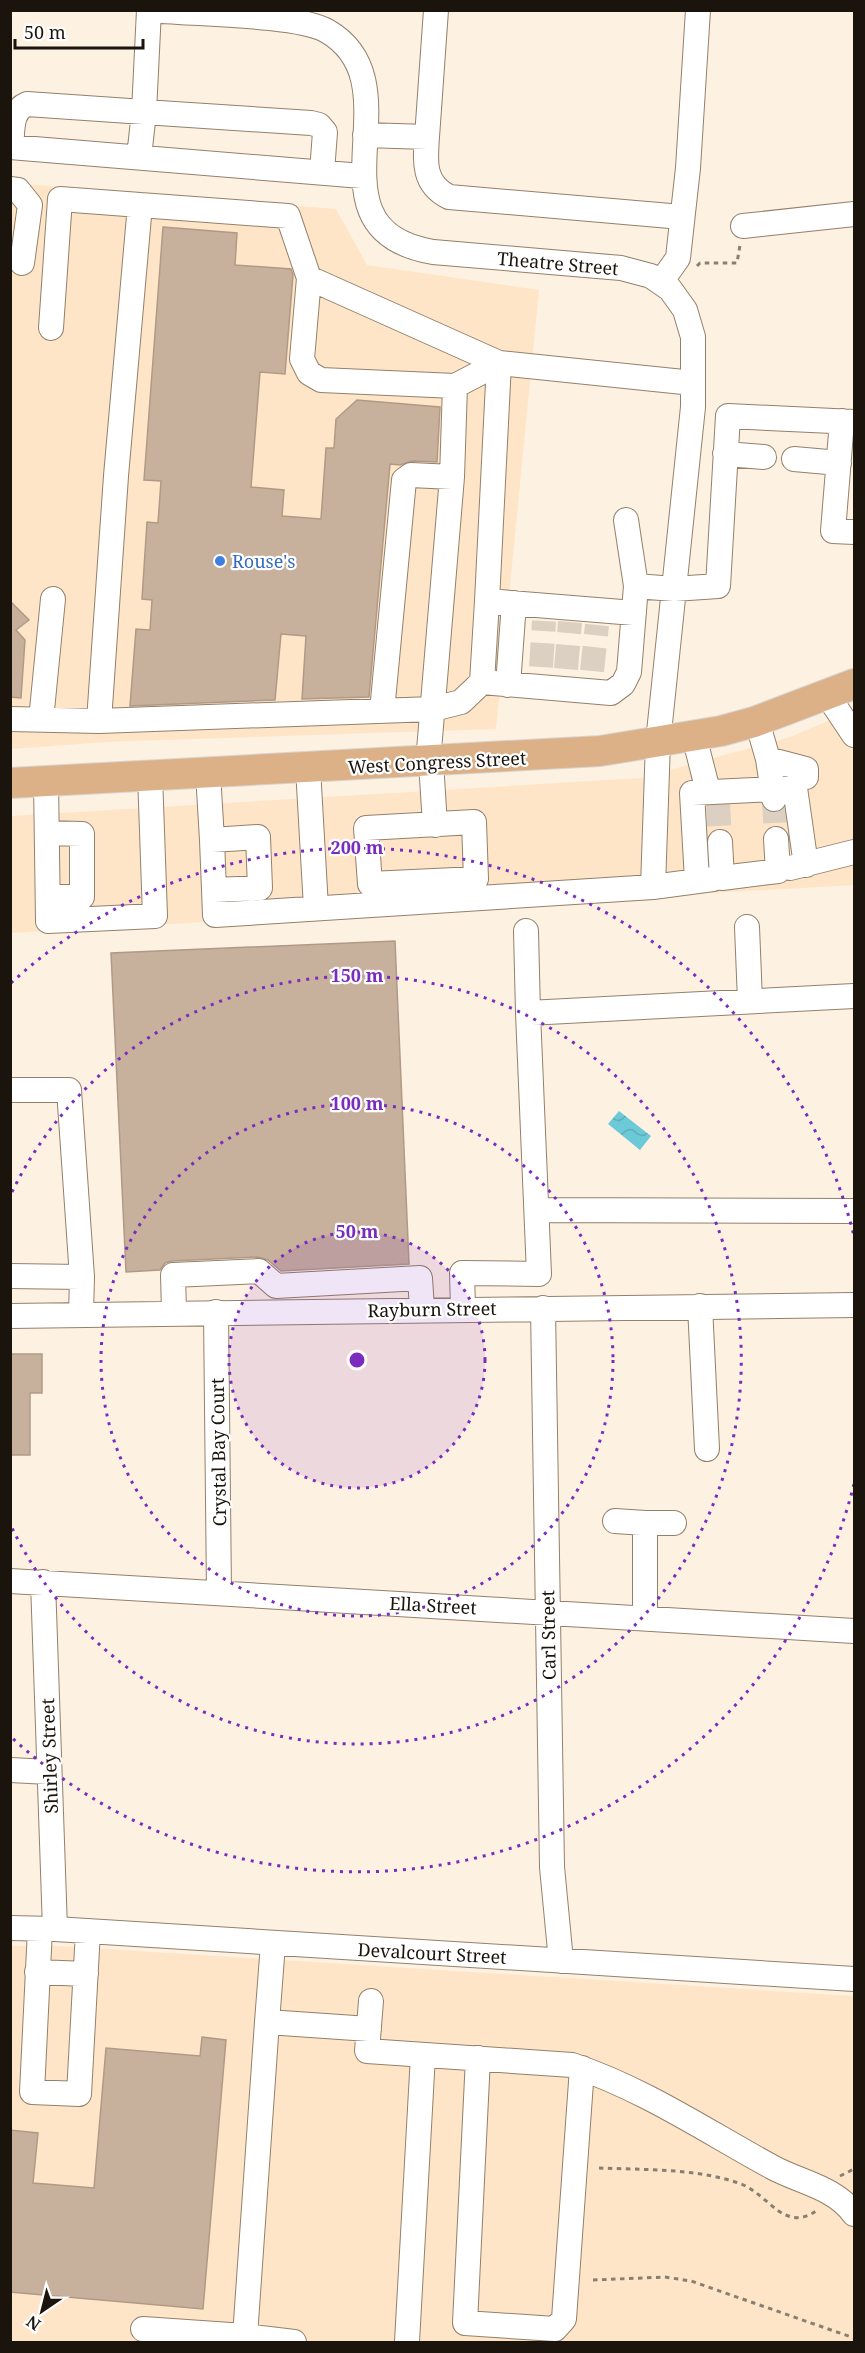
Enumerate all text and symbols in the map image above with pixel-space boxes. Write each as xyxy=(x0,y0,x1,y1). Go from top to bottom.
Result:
scale bar xyxy=(15,12,142,50)
text: 50 m xyxy=(24,20,66,44)
street label: Theatre Street xyxy=(496,246,620,280)
place label: Rouse's xyxy=(232,549,295,573)
marker: Rouse's xyxy=(213,554,227,568)
street label: West Congress Street xyxy=(347,745,527,779)
text: 200 m xyxy=(331,835,384,859)
text: 150 m xyxy=(331,963,384,987)
text: 100 m xyxy=(331,1091,384,1115)
text: 50 m xyxy=(336,1219,379,1243)
street label: Rayburn Street xyxy=(367,1296,497,1322)
centre of rings xyxy=(347,1350,367,1370)
street label: Crystal Bay Court xyxy=(205,1377,231,1527)
street label: Carl Street xyxy=(535,1590,561,1680)
street label: Ella Street xyxy=(389,1591,477,1619)
street label: Shirley Street xyxy=(35,1698,63,1814)
street label: Devalcourt Street xyxy=(357,1937,507,1969)
north arrow xyxy=(12,2281,72,2341)
text: N xyxy=(22,2310,45,2336)

